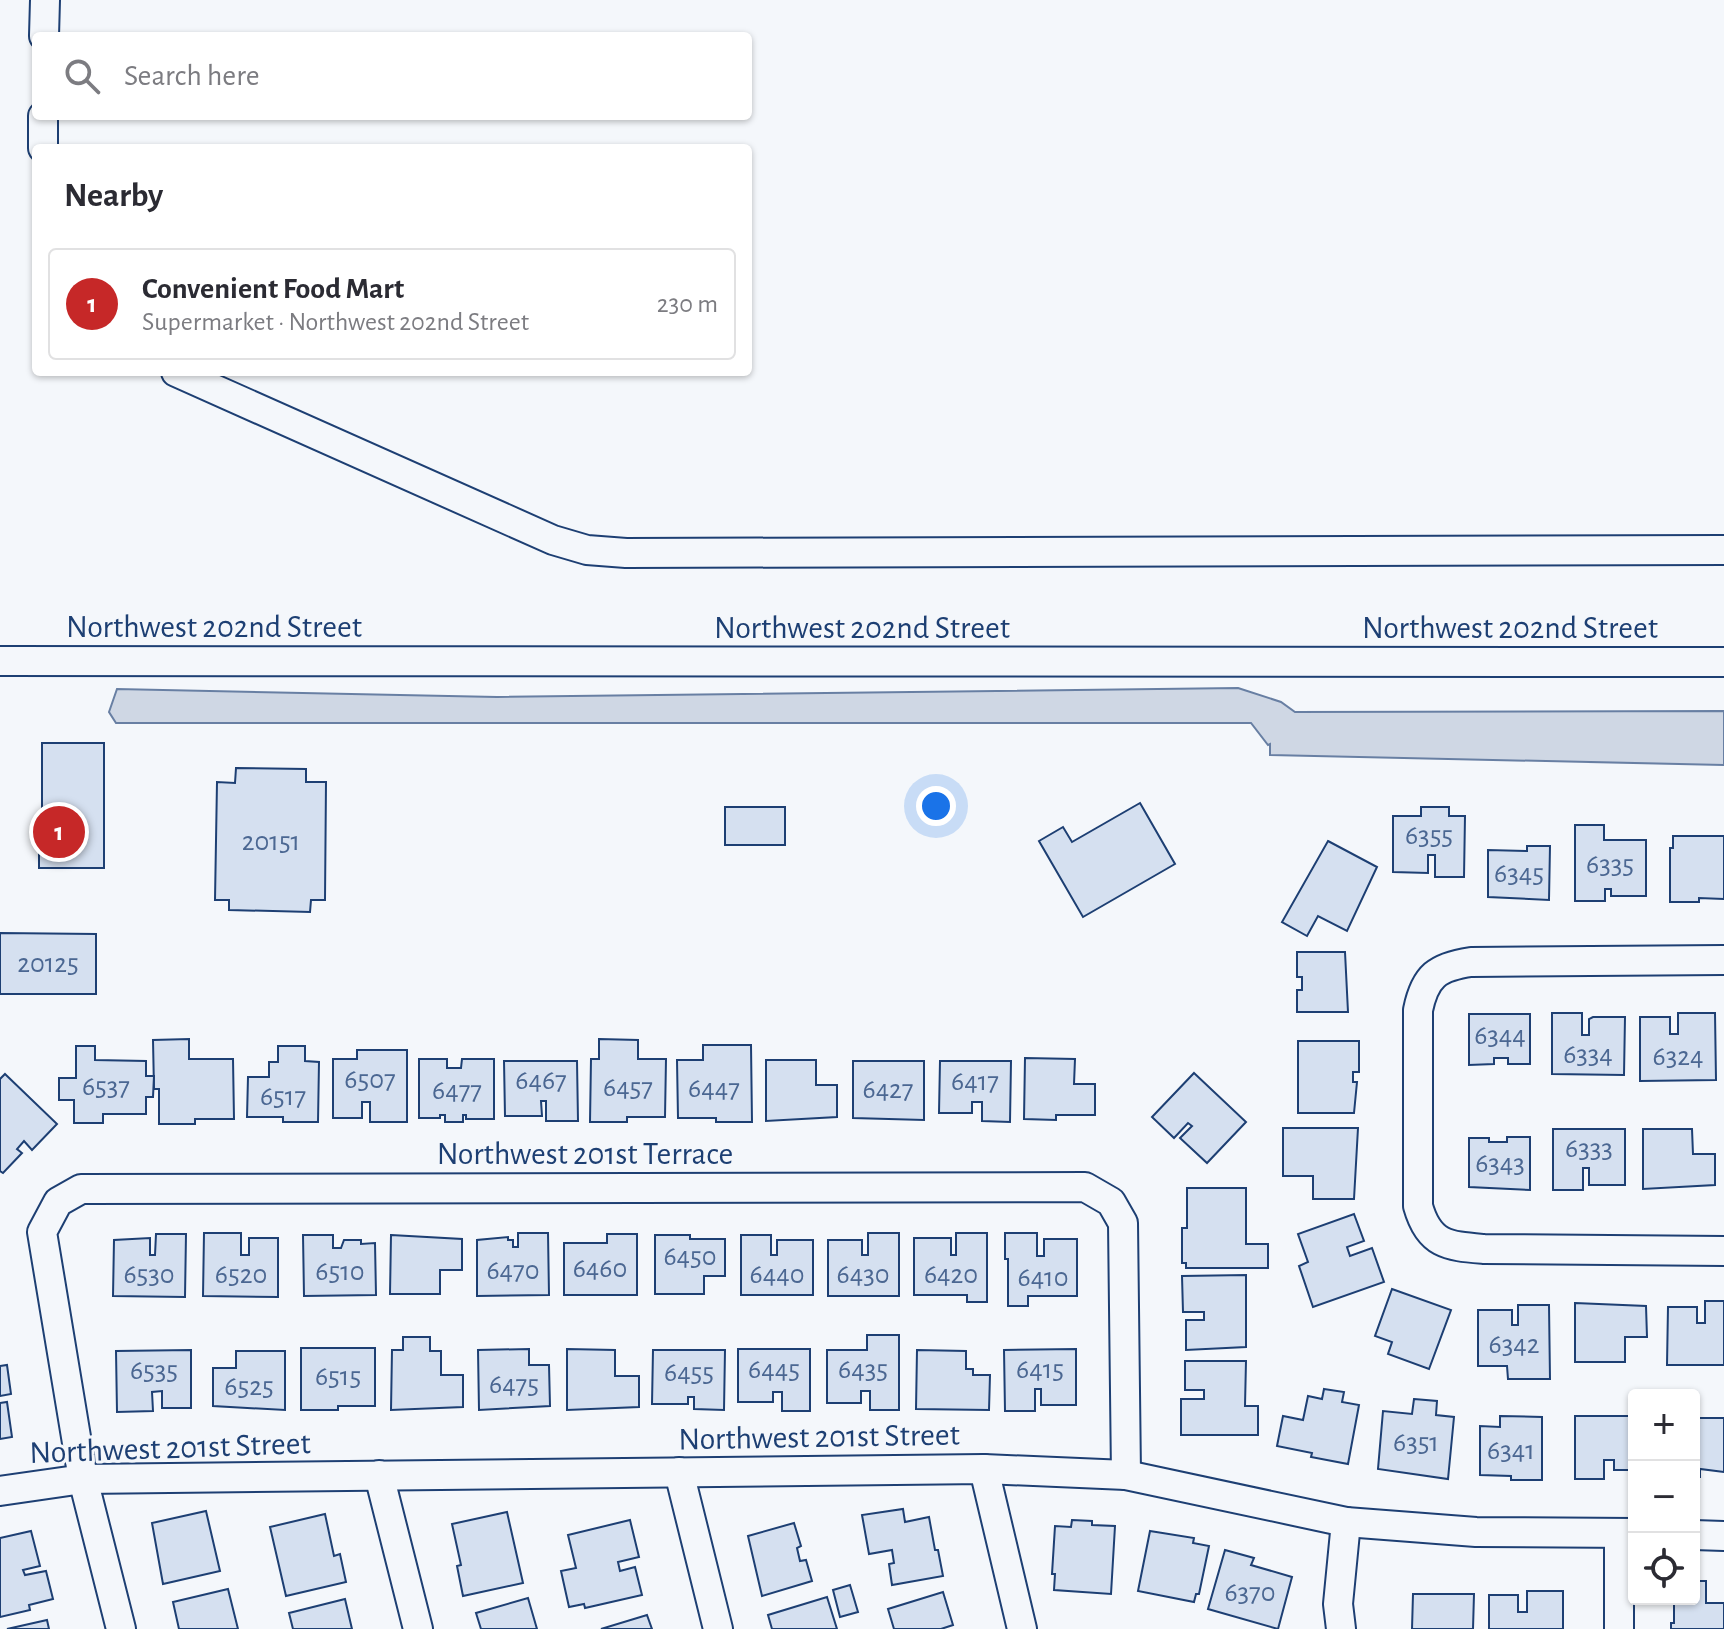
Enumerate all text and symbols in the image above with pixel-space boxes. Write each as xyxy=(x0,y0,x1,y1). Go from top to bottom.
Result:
search box xyxy=(32,32,752,120)
icon: search xyxy=(60,54,104,98)
text: Search here xyxy=(124,61,260,91)
text: Nearby xyxy=(64,179,163,213)
text: Convenient Food Mart xyxy=(142,274,404,304)
text: 1 xyxy=(87,291,97,317)
text: 230 m xyxy=(657,291,718,317)
text: Supermarket · Northwest 202nd Street xyxy=(142,309,529,335)
street label: Northwest 202nd Street xyxy=(66,611,362,643)
street label: Northwest 202nd Street xyxy=(714,612,1010,644)
street label: Northwest 202nd Street xyxy=(1362,612,1658,644)
your location xyxy=(916,786,956,826)
pin: 1 xyxy=(33,802,85,862)
house number: 6355 xyxy=(1405,822,1453,850)
house number: 20151 xyxy=(242,828,300,856)
house number: 6335 xyxy=(1586,851,1634,879)
house number: 6345 xyxy=(1494,860,1544,888)
house number: 20125 xyxy=(17,950,79,978)
house number: 6344 xyxy=(1474,1022,1526,1050)
house number: 6334 xyxy=(1563,1041,1613,1069)
house number: 6324 xyxy=(1653,1043,1703,1071)
house number: 6507 xyxy=(344,1066,396,1094)
house number: 6467 xyxy=(515,1067,567,1095)
house number: 6417 xyxy=(951,1068,999,1096)
house number: 6537 xyxy=(82,1073,130,1101)
house number: 6457 xyxy=(603,1074,653,1102)
house number: 6447 xyxy=(688,1075,740,1103)
house number: 6427 xyxy=(862,1076,914,1104)
house number: 6477 xyxy=(432,1077,482,1105)
house number: 6517 xyxy=(260,1083,306,1111)
house number: 6333 xyxy=(1565,1135,1613,1163)
street label: Northwest 201st Terrace xyxy=(437,1138,733,1170)
house number: 6343 xyxy=(1475,1150,1525,1178)
house number: 6450 xyxy=(663,1243,717,1271)
house number: 6460 xyxy=(573,1255,627,1283)
house number: 6470 xyxy=(486,1257,540,1285)
house number: 6510 xyxy=(315,1258,365,1286)
house number: 6530 xyxy=(123,1261,175,1289)
house number: 6520 xyxy=(215,1261,267,1289)
house number: 6440 xyxy=(750,1261,804,1289)
house number: 6430 xyxy=(837,1261,889,1289)
house number: 6420 xyxy=(924,1261,978,1289)
house number: 6410 xyxy=(1017,1264,1069,1292)
house number: 6342 xyxy=(1489,1331,1539,1359)
house number: 6445 xyxy=(748,1356,800,1384)
house number: 6435 xyxy=(838,1356,888,1384)
house number: 6415 xyxy=(1016,1356,1064,1384)
house number: 6535 xyxy=(130,1357,178,1385)
house number: 6455 xyxy=(664,1359,714,1387)
house number: 6515 xyxy=(315,1363,361,1391)
house number: 6475 xyxy=(489,1371,539,1399)
house number: 6525 xyxy=(224,1373,274,1401)
map controls xyxy=(1628,1389,1700,1605)
button: + xyxy=(1628,1389,1700,1461)
street label: Northwest 201st Street xyxy=(678,1419,960,1455)
street label: Northwest 201st Street xyxy=(29,1427,311,1469)
house number: 6351 xyxy=(1393,1429,1439,1457)
house number: 6341 xyxy=(1487,1437,1535,1465)
button: − xyxy=(1628,1461,1700,1533)
button: locate xyxy=(1628,1533,1700,1605)
house number: 6370 xyxy=(1224,1579,1276,1607)

